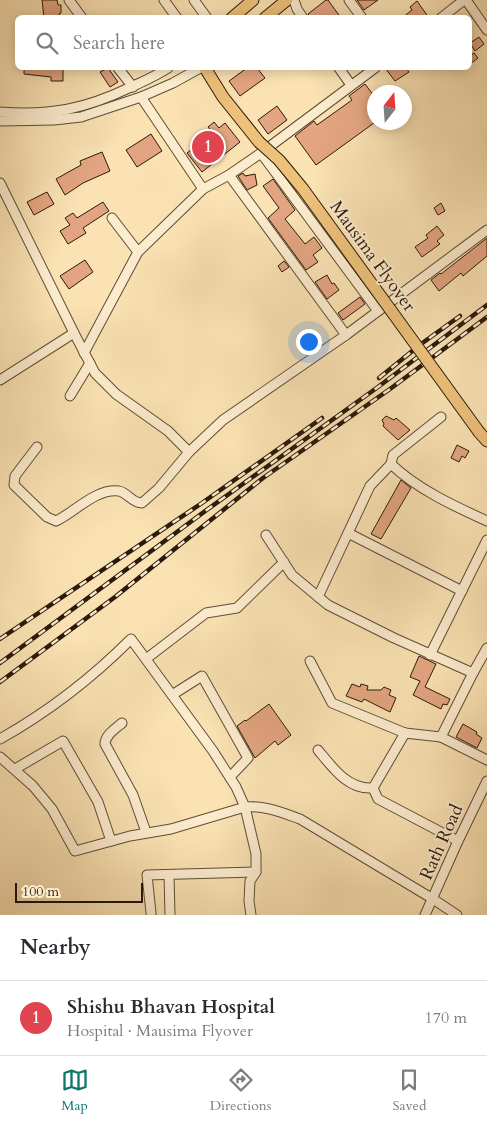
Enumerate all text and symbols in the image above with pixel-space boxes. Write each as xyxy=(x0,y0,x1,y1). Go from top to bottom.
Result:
search box xyxy=(15,15,472,70)
icon: search xyxy=(33,29,61,57)
text: Search here xyxy=(73,30,165,56)
north arrow xyxy=(367,85,412,130)
pin: 1 xyxy=(192,128,224,166)
street label: Mausima Flyover xyxy=(324,196,422,317)
your location xyxy=(296,329,322,355)
street label: Rath Road xyxy=(414,800,469,884)
scale bar xyxy=(15,880,142,903)
text: 100 m xyxy=(22,882,59,901)
text: Nearby xyxy=(20,933,91,962)
text: Shishu Bhavan Hospital xyxy=(67,994,275,1020)
text: 1 xyxy=(32,1007,40,1029)
text: 170 m xyxy=(425,1007,467,1029)
text: Hospital · Mausima Flyover xyxy=(67,1020,253,1042)
tab: Map xyxy=(61,1066,89,1115)
tab: Directions xyxy=(210,1066,271,1115)
tab: Saved xyxy=(392,1066,426,1115)

